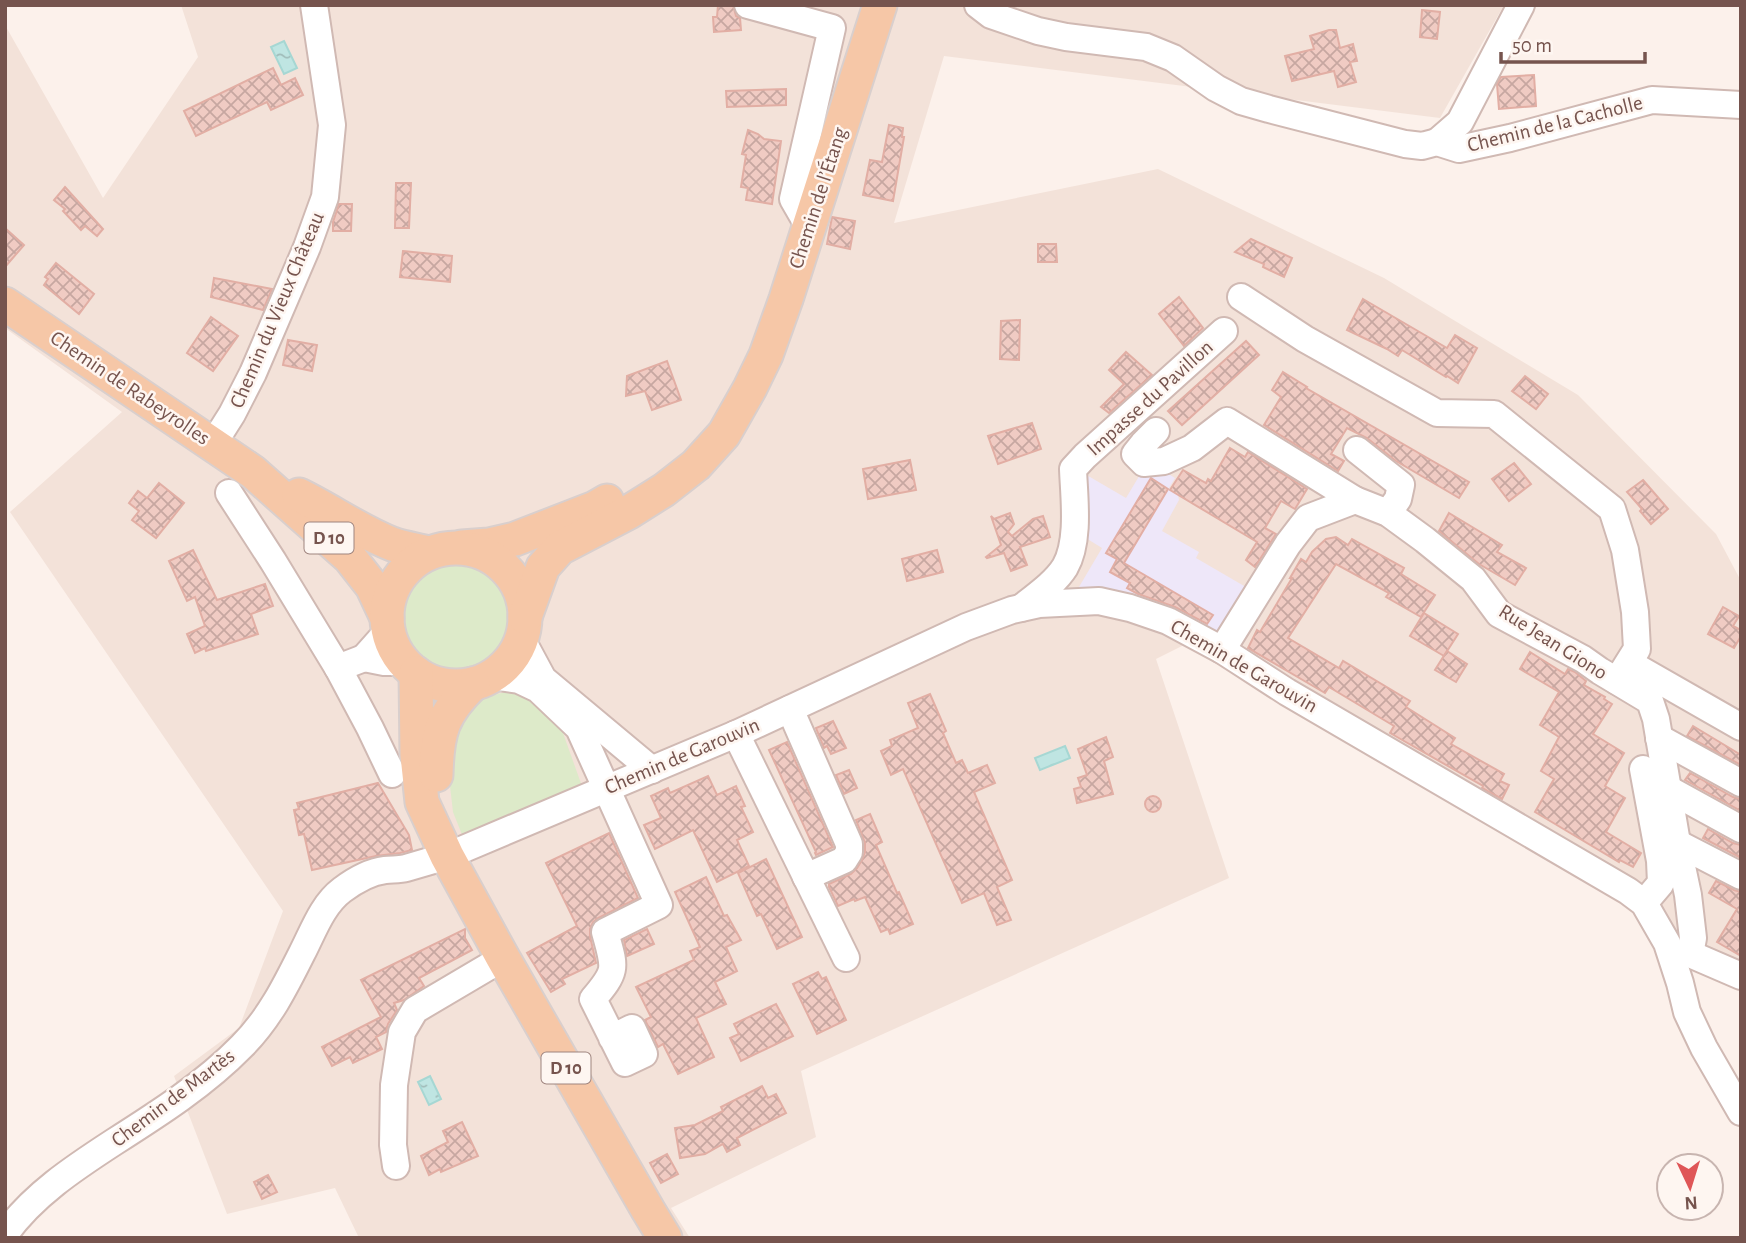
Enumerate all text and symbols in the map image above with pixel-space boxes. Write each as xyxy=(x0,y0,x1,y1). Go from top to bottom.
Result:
scale bar xyxy=(1501,21,1644,65)
text: 50 m xyxy=(1512,35,1552,56)
street label: Chemin de la Cacholle xyxy=(1465,92,1645,156)
street label: Chemin de l’Étang xyxy=(783,123,851,271)
street label: Chemin du Vieux Château xyxy=(226,209,328,411)
street label: Chemin de Rabeyrolles xyxy=(47,327,213,449)
street label: Impasse du Pavillon xyxy=(1083,336,1217,460)
road number: D 10 xyxy=(304,523,354,554)
street label: Rue Jean Giono xyxy=(1495,600,1611,684)
street label: Chemin de Garouvin xyxy=(1167,615,1321,717)
street label: Chemin de Garouvin xyxy=(602,714,762,798)
street label: Chemin de Martès xyxy=(107,1045,239,1151)
road number: D 10 xyxy=(542,1052,590,1084)
north arrow xyxy=(1655,1152,1725,1222)
text: N xyxy=(1684,1193,1698,1212)

